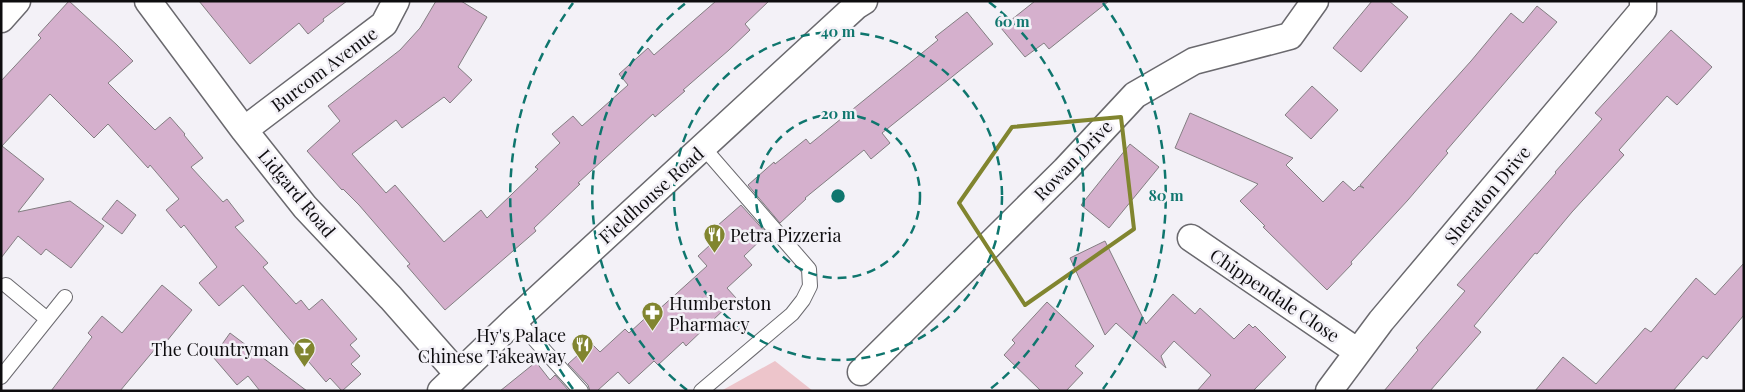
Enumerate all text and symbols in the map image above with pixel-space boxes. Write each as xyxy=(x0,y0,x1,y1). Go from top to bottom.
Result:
text: 60 m xyxy=(994,11,1030,31)
street label: Burcom Avenue xyxy=(266,21,382,117)
text: 40 m xyxy=(821,21,856,41)
text: 20 m xyxy=(821,103,856,123)
street label: Rowan Drive xyxy=(1028,114,1118,206)
street label: Fieldhouse Road xyxy=(593,141,709,249)
street label: Sheraton Drive xyxy=(1439,141,1535,249)
street label: Lidgard Road xyxy=(253,144,341,243)
text: 80 m xyxy=(1148,185,1184,205)
centre of rings xyxy=(829,187,847,205)
restaurant icon: Petra Pizzeria xyxy=(702,223,726,254)
place label: Petra Pizzeria xyxy=(730,223,841,247)
street label: Chippendale Close xyxy=(1206,243,1344,347)
place label: Humberston Pharmacy xyxy=(669,291,771,336)
pharmacy icon: Humberston Pharmacy xyxy=(641,301,665,332)
place label: Hy's Palace Chinese Takeaway xyxy=(418,323,566,368)
restaurant icon: Hy's Palace Chinese Takeaway xyxy=(570,333,594,364)
place label: The Countryman xyxy=(151,337,289,361)
bar icon: The Countryman xyxy=(293,337,317,368)

